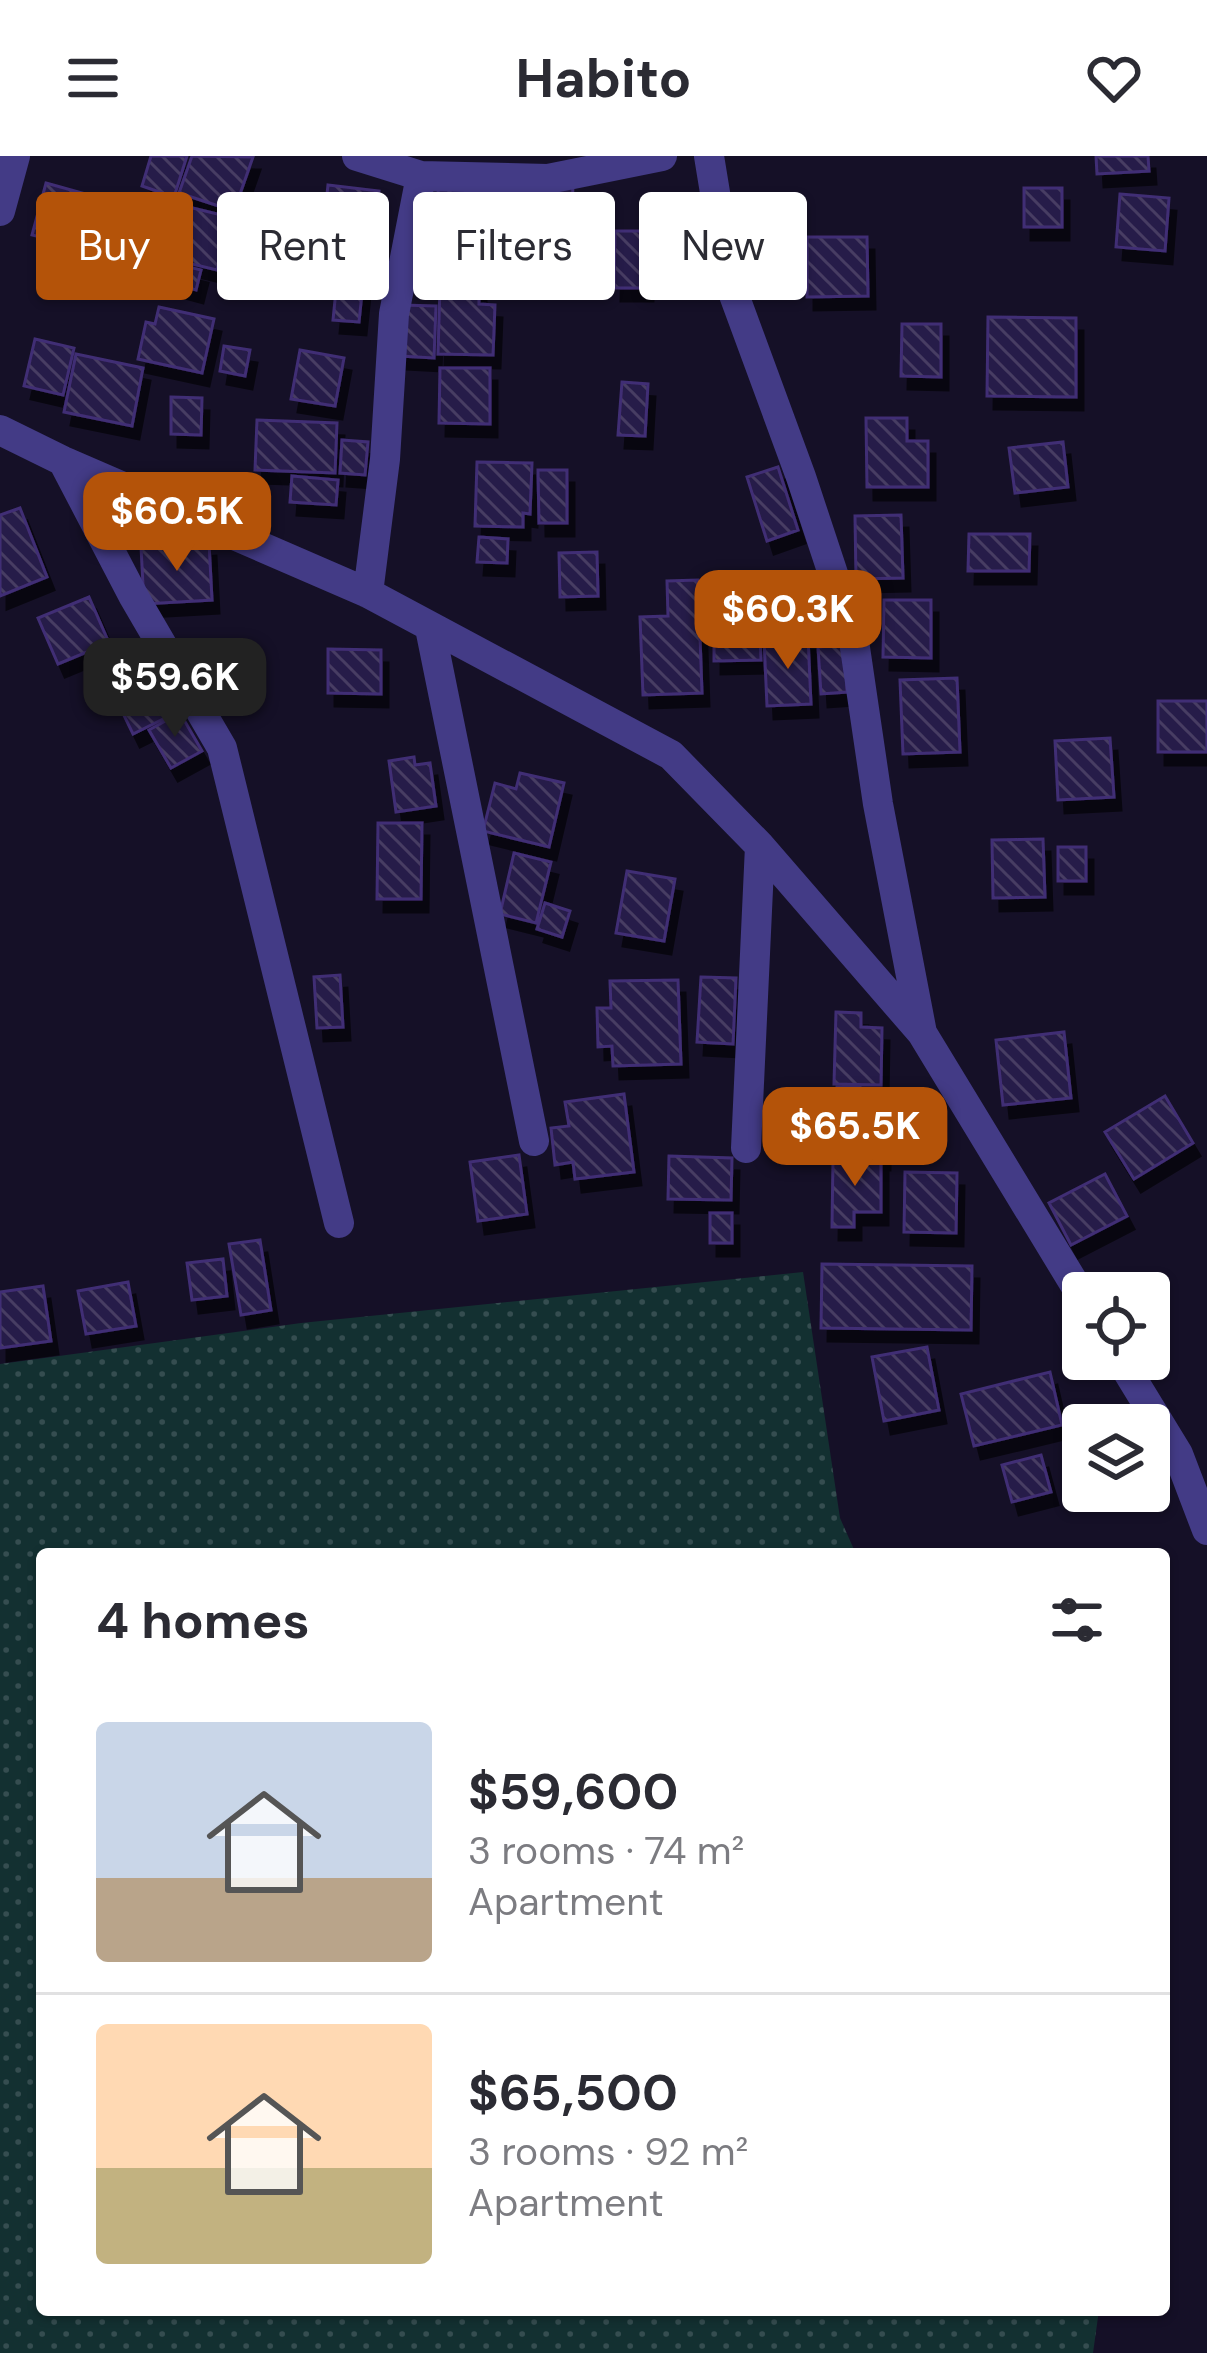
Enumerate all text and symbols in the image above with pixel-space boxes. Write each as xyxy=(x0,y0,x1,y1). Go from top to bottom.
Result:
text: Habito xyxy=(516,43,692,114)
icon: menu xyxy=(60,45,126,111)
icon: heart xyxy=(1081,45,1147,111)
chip: Buy xyxy=(36,192,193,300)
chip: Rent xyxy=(217,192,389,300)
chip: Filters xyxy=(413,192,615,300)
chip: New xyxy=(639,192,807,300)
pin: $60.5K xyxy=(79,472,275,574)
text: $60.5K xyxy=(110,485,244,536)
pin: $60.3K xyxy=(690,570,886,672)
text: $60.3K xyxy=(722,583,855,634)
pin: $59.6K xyxy=(77,638,273,740)
text: $59.6K xyxy=(110,651,240,702)
pin: $65.5K xyxy=(757,1087,953,1189)
text: $65.5K xyxy=(789,1100,921,1151)
map controls xyxy=(1062,1272,1170,1512)
button: locate xyxy=(1062,1272,1170,1380)
button: layers xyxy=(1062,1404,1170,1512)
text: 4 homes xyxy=(96,1587,310,1654)
icon: filters xyxy=(1044,1587,1110,1653)
text: $59,600 xyxy=(468,1758,678,1825)
icon: home xyxy=(192,1770,336,1914)
text: 3 rooms · 74 m² xyxy=(468,1825,744,1876)
text: Apartment xyxy=(468,1876,664,1927)
text: $65,500 xyxy=(468,2059,678,2126)
icon: home xyxy=(192,2072,336,2216)
text: 3 rooms · 92 m² xyxy=(468,2126,748,2177)
text: Apartment xyxy=(468,2177,664,2228)

